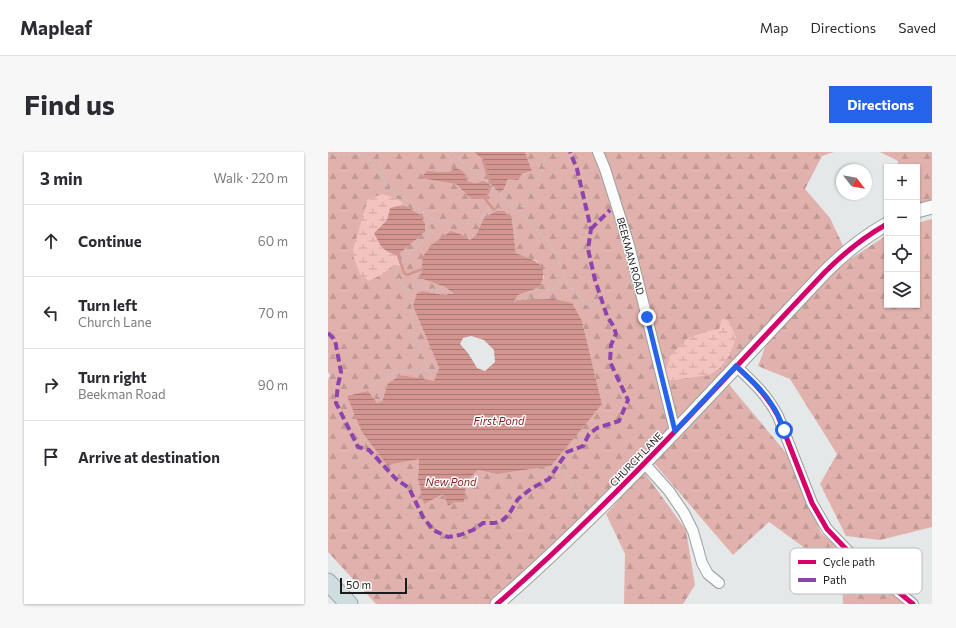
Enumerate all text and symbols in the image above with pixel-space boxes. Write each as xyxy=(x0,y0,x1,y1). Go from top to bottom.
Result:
text: Mapleaf xyxy=(20,16,92,39)
text: Map xyxy=(760,19,789,36)
text: Directions xyxy=(811,19,876,36)
text: Saved xyxy=(898,19,936,36)
button: Directions xyxy=(829,86,932,123)
text: Find us xyxy=(24,87,115,121)
north arrow xyxy=(836,164,872,200)
map controls xyxy=(884,164,920,308)
button: + xyxy=(884,164,920,200)
text: 3 min xyxy=(40,168,83,189)
text: Walk · 220 m xyxy=(214,170,288,186)
button: − xyxy=(884,200,920,236)
street label: BEEKMAN ROAD xyxy=(615,216,647,296)
icon: ahead xyxy=(40,230,62,252)
text: Continue xyxy=(78,232,142,250)
text: 60 m xyxy=(258,233,288,249)
button: locate xyxy=(884,236,920,272)
button: layers xyxy=(884,272,920,308)
text: Turn left xyxy=(78,296,137,314)
icon: left xyxy=(40,302,62,324)
text: 70 m xyxy=(259,305,288,321)
route end xyxy=(638,308,656,326)
text: Church Lane xyxy=(78,314,152,330)
text: Turn right xyxy=(78,368,147,386)
icon: right xyxy=(40,374,62,396)
text: 90 m xyxy=(258,377,288,393)
text: Beekman Road xyxy=(78,386,166,402)
water label: First Pond xyxy=(474,414,525,427)
route start xyxy=(775,421,793,439)
street label: CHURCH LANE xyxy=(607,429,665,489)
icon: arrive xyxy=(40,446,62,468)
text: Arrive at destination xyxy=(78,448,220,466)
water label: New Pond xyxy=(426,475,477,488)
legend xyxy=(790,548,922,594)
text: Cycle path xyxy=(823,555,875,568)
text: Path xyxy=(823,573,846,586)
scale bar xyxy=(340,576,407,595)
text: 50 m xyxy=(346,578,371,591)

